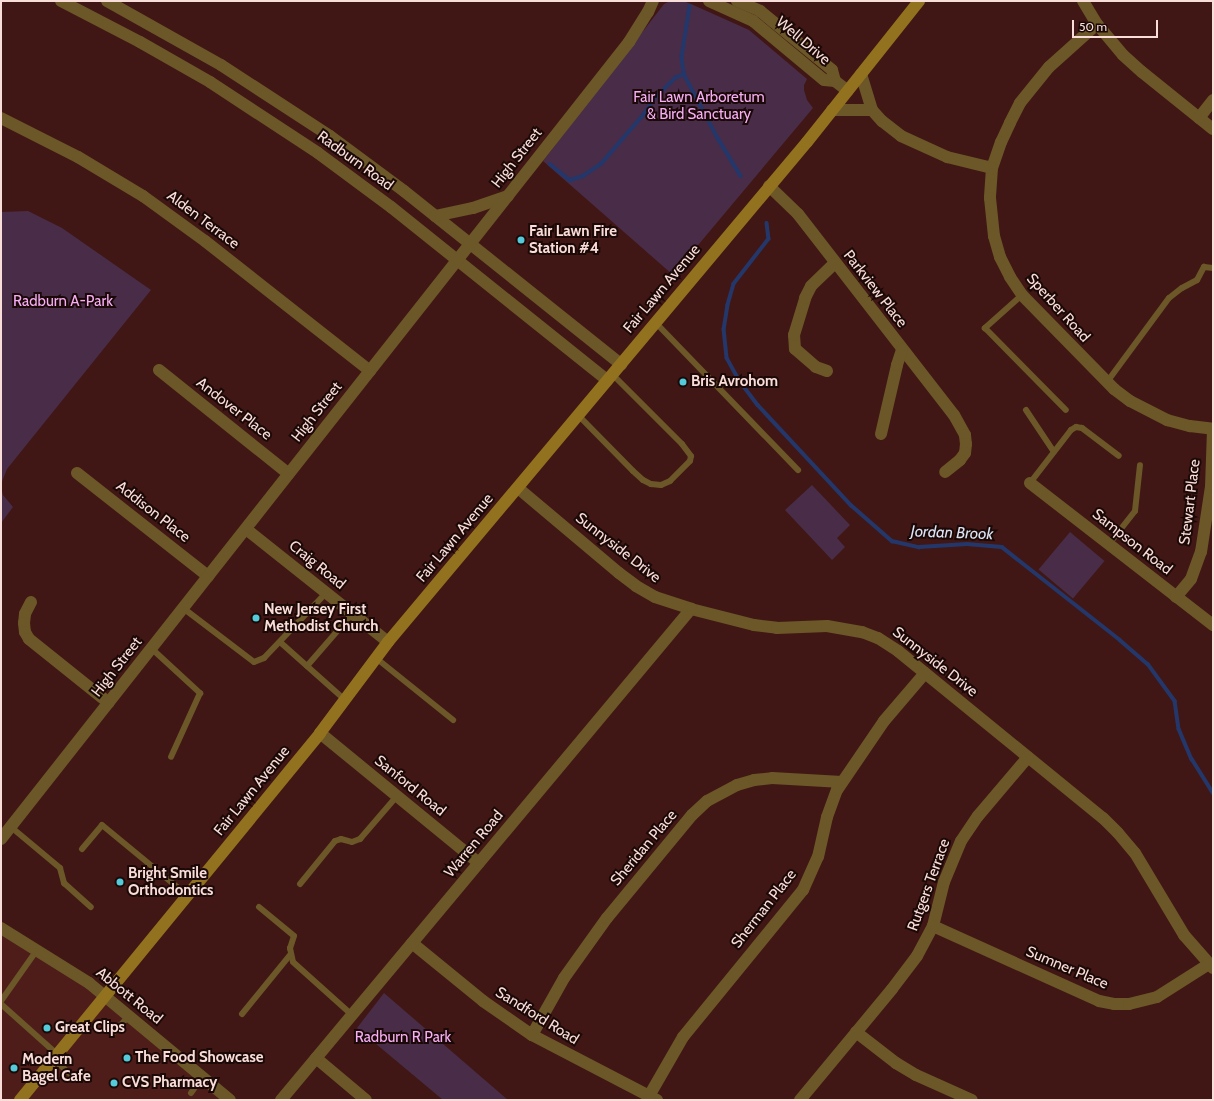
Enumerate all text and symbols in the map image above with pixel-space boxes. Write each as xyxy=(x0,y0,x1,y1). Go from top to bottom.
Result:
scale bar xyxy=(1074,12,1160,38)
street label: Well Drive xyxy=(772,13,834,69)
text: 50 m xyxy=(1079,19,1107,34)
park label: Fair Lawn Arboretum & Bird Sanctuary xyxy=(633,88,765,123)
street label: High Street xyxy=(488,124,546,192)
street label: Radburn Road xyxy=(313,127,397,195)
street label: Alden Terrace xyxy=(163,187,243,253)
place label: Fair Lawn Fire Station #4 xyxy=(529,222,617,257)
marker: Fair Lawn Fire Station #4 xyxy=(516,235,526,245)
street label: Fair Lawn Avenue xyxy=(620,241,704,337)
street label: Parkview Place xyxy=(839,247,911,331)
street label: Sperber Road xyxy=(1023,270,1093,346)
park label: Radburn A-Park xyxy=(13,293,113,311)
place label: Bris Avrohom xyxy=(691,373,778,391)
street label: Andover Place xyxy=(193,374,275,444)
marker: Bris Avrohom xyxy=(678,377,688,387)
street label: High Street xyxy=(288,378,346,446)
street label: Stewart Place xyxy=(1176,458,1204,546)
street label: Addison Place xyxy=(112,478,194,546)
street label: Fair Lawn Avenue xyxy=(413,490,497,586)
street label: Sampson Road xyxy=(1089,505,1175,579)
street label: Sunnyside Drive xyxy=(572,509,664,587)
water label: Jordan Brook xyxy=(910,522,994,544)
street label: Craig Road xyxy=(285,537,349,593)
place label: New Jersey First Methodist Church xyxy=(264,600,379,635)
marker: New Jersey First Methodist Church xyxy=(251,613,261,623)
street label: Sunnyside Drive xyxy=(889,623,981,701)
street label: High Street xyxy=(88,633,146,701)
street label: Fair Lawn Avenue xyxy=(210,743,294,839)
street label: Sanford Road xyxy=(371,752,449,820)
street label: Sheridan Place xyxy=(607,806,681,890)
street label: Warren Road xyxy=(441,807,507,881)
street label: Rutgers Terrace xyxy=(904,836,954,934)
place label: Bright Smile Orthodontics xyxy=(128,864,213,899)
street label: Sherman Place xyxy=(728,866,800,952)
marker: Bright Smile Orthodontics xyxy=(115,877,125,887)
street label: Sumner Place xyxy=(1023,943,1111,993)
street label: Abbott Road xyxy=(92,964,166,1028)
street label: Sandford Road xyxy=(492,983,582,1049)
place label: Great Clips xyxy=(55,1019,125,1037)
marker: Great Clips xyxy=(42,1023,52,1033)
park label: Radburn R Park xyxy=(355,1029,451,1047)
place label: The Food Showcase xyxy=(135,1049,263,1067)
place label: Modern Bagel Cafe xyxy=(22,1050,91,1085)
marker: The Food Showcase xyxy=(122,1053,132,1063)
marker: Modern Bagel Cafe xyxy=(9,1063,19,1073)
place label: CVS Pharmacy xyxy=(122,1074,217,1092)
marker: CVS Pharmacy xyxy=(109,1078,119,1088)

